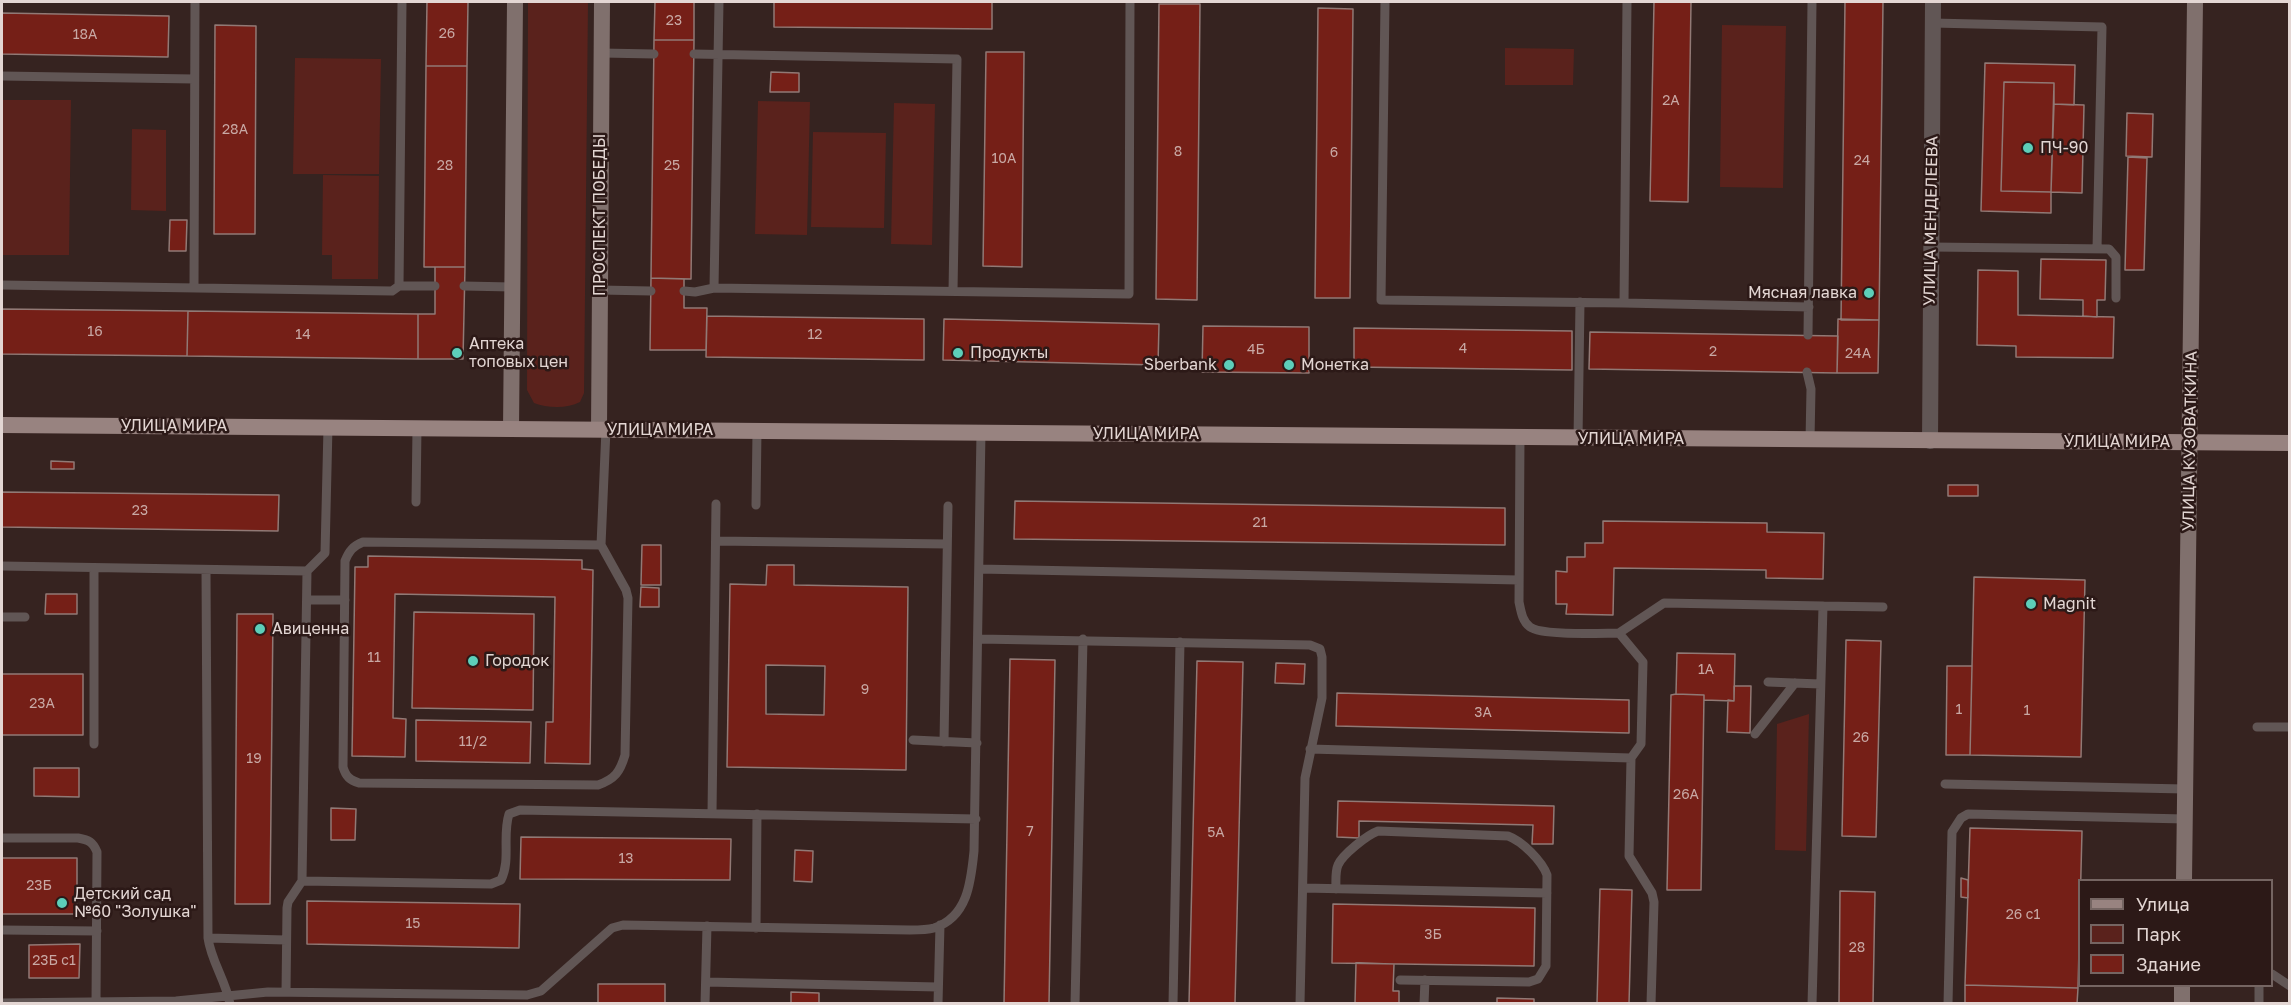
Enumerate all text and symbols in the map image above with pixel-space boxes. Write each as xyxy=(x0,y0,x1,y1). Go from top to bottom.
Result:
house number: 23 xyxy=(666,13,682,29)
house number: 26 xyxy=(439,26,455,42)
house number: 18А xyxy=(73,27,97,43)
house number: 2А xyxy=(1662,93,1680,109)
house number: 28А xyxy=(222,122,248,138)
street label: ПРОСПЕКТ ПОБЕДЫ xyxy=(590,134,610,296)
street label: УЛИЦА МЕНДЕЛЕЕВА xyxy=(1920,136,1942,306)
place label: ПЧ-90 xyxy=(2040,138,2088,158)
marker: ПЧ-90 xyxy=(2021,141,2035,155)
house number: 8 xyxy=(1174,144,1182,160)
house number: 6 xyxy=(1330,145,1338,161)
house number: 10А xyxy=(992,151,1016,167)
house number: 24 xyxy=(1854,153,1870,169)
house number: 28 xyxy=(437,158,453,174)
house number: 25 xyxy=(664,158,680,174)
place label: Мясная лавка xyxy=(1748,283,1857,303)
marker: Мясная лавка xyxy=(1862,286,1876,300)
house number: 16 xyxy=(87,324,103,340)
house number: 14 xyxy=(295,327,311,343)
house number: 12 xyxy=(808,327,822,343)
place label: Аптека топовых цен xyxy=(469,334,568,372)
house number: 4 xyxy=(1459,341,1467,357)
house number: 4Б xyxy=(1247,342,1265,358)
place label: Продукты xyxy=(970,343,1048,363)
house number: 2 xyxy=(1709,344,1717,360)
marker: Аптека топовых цен xyxy=(450,346,464,360)
marker: Продукты xyxy=(951,346,965,360)
house number: 24А xyxy=(1845,346,1871,362)
street label: УЛИЦА КУЗОВАТКИНА xyxy=(2179,351,2201,531)
place label: Sberbank xyxy=(1144,355,1217,375)
place label: Монетка xyxy=(1301,355,1369,375)
marker: Sberbank xyxy=(1222,358,1236,372)
marker: Монетка xyxy=(1282,358,1296,372)
street label: УЛИЦА МИРА xyxy=(121,416,227,436)
street label: УЛИЦА МИРА xyxy=(607,420,713,440)
street label: УЛИЦА МИРА xyxy=(1093,424,1199,444)
street label: УЛИЦА МИРА xyxy=(1578,429,1684,449)
street label: УЛИЦА МИРА xyxy=(2064,432,2170,452)
house number: 23 xyxy=(132,503,148,519)
house number: 21 xyxy=(1253,515,1267,531)
place label: Magnit xyxy=(2043,594,2096,614)
marker: Magnit xyxy=(2024,597,2038,611)
place label: Авиценна xyxy=(272,619,349,639)
marker: Авиценна xyxy=(253,622,267,636)
house number: 11 xyxy=(367,650,381,666)
place label: Городок xyxy=(485,651,550,671)
marker: Городок xyxy=(466,654,480,668)
house number: 1А xyxy=(1698,662,1714,678)
house number: 9 xyxy=(861,682,869,698)
house number: 23А xyxy=(29,696,55,712)
house number: 1 xyxy=(1956,702,1962,718)
house number: 1 xyxy=(2024,703,2030,719)
house number: 3А xyxy=(1474,705,1492,721)
house number: 26 xyxy=(1853,730,1869,746)
house number: 11/2 xyxy=(459,734,487,750)
house number: 19 xyxy=(246,751,262,767)
house number: 26А xyxy=(1673,787,1699,803)
house number: 7 xyxy=(1026,824,1034,840)
house number: 5А xyxy=(1207,825,1225,841)
house number: 13 xyxy=(619,851,633,867)
house number: 23Б xyxy=(26,878,52,894)
legend xyxy=(2078,879,2273,987)
place label: Детский сад №60 "Золушка" xyxy=(74,884,196,922)
text: Улица xyxy=(2136,893,2190,915)
marker: Детский сад №60 "Золушка" xyxy=(55,896,69,910)
house number: 26 с1 xyxy=(2006,907,2040,923)
house number: 15 xyxy=(406,916,420,932)
text: Парк xyxy=(2136,923,2181,945)
house number: 3Б xyxy=(1424,927,1442,943)
house number: 28 xyxy=(1849,940,1865,956)
house number: 23Б с1 xyxy=(32,953,76,969)
text: Здание xyxy=(2136,953,2201,975)

